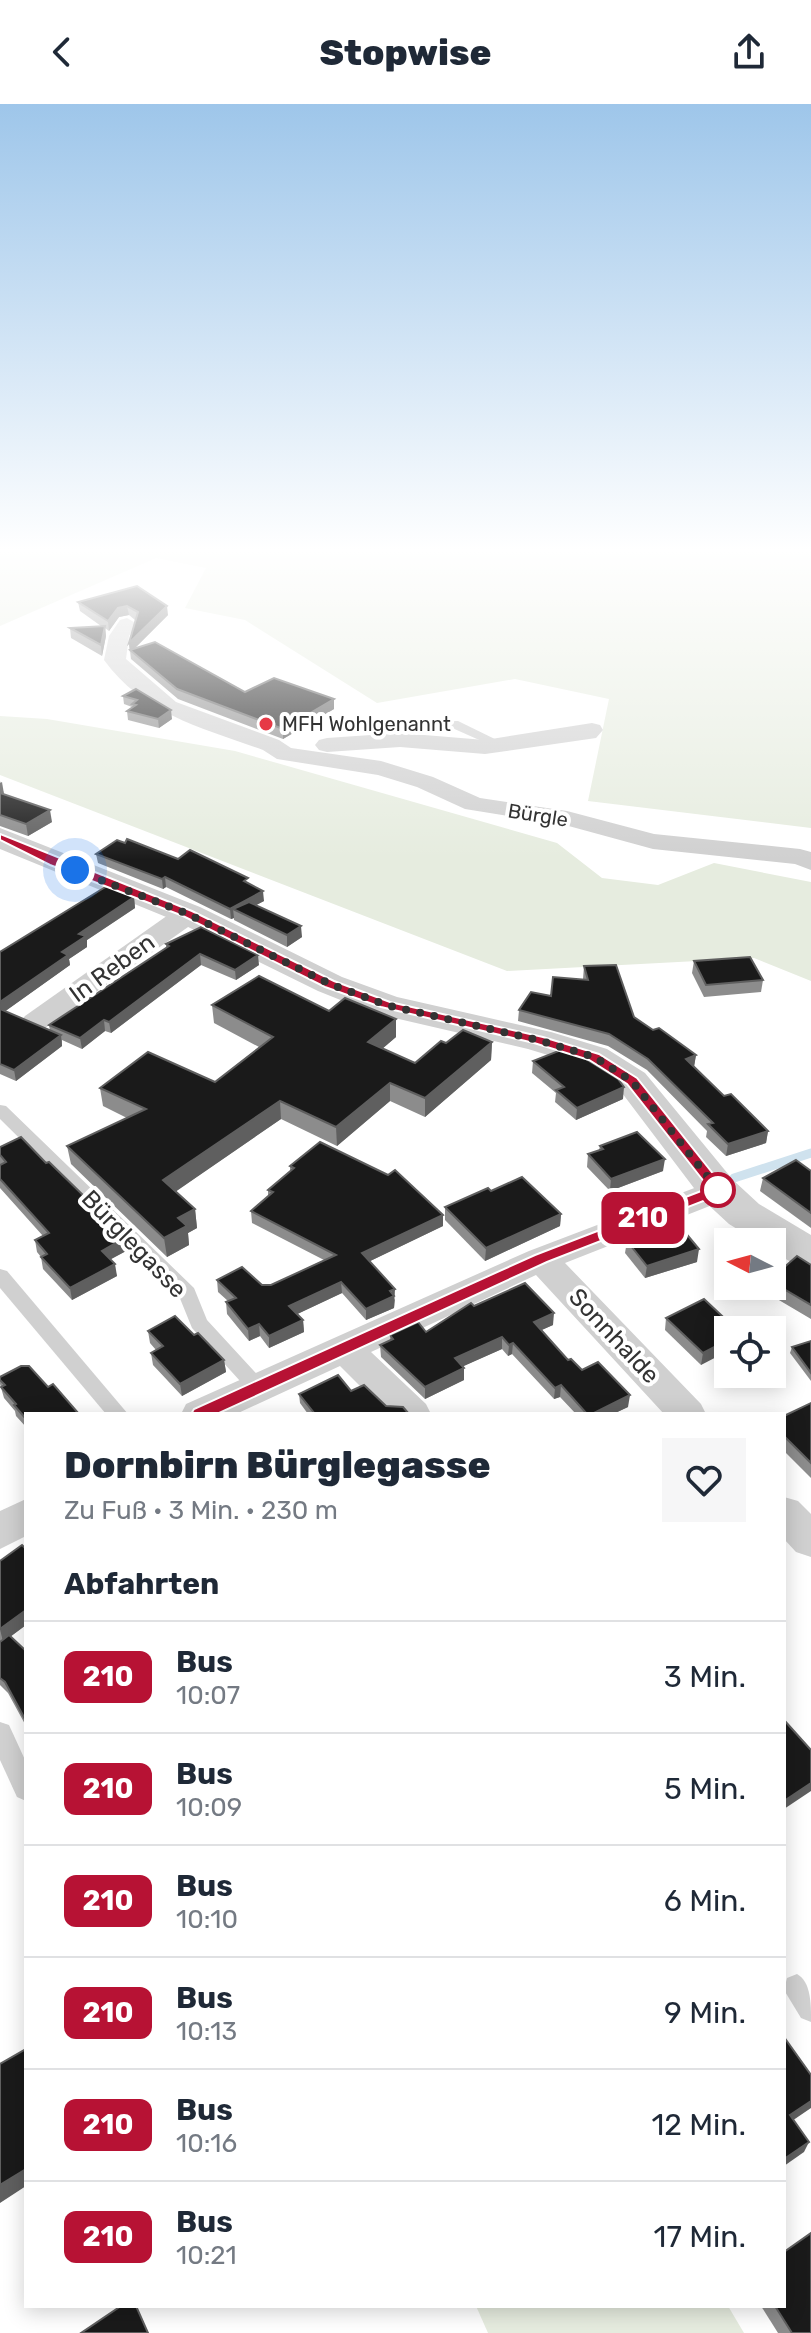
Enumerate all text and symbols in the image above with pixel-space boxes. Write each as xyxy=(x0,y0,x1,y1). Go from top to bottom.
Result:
icon: back xyxy=(40,30,84,74)
icon: share xyxy=(727,30,771,74)
text: Stopwise xyxy=(320,31,491,74)
place label: MFH Wohlgenannt xyxy=(282,712,451,736)
marker: MFH Wohlgenannt xyxy=(257,715,275,733)
street label: Bürgle xyxy=(506,798,570,832)
your location xyxy=(55,850,95,890)
street label: In Reben xyxy=(64,928,160,1008)
unlabelled marker xyxy=(701,1173,735,1207)
street label: Bürglegasse xyxy=(76,1184,192,1304)
line badge: 210 xyxy=(597,1192,689,1244)
text: 210 xyxy=(617,1201,669,1234)
north arrow xyxy=(714,1228,786,1300)
map controls xyxy=(714,1228,786,1388)
street label: Sonnhalde xyxy=(563,1283,665,1389)
button: locate xyxy=(714,1316,786,1388)
button: heart xyxy=(662,1438,746,1522)
text: Dornbirn Bürglegasse xyxy=(64,1442,491,1488)
text: Zu Fuß · 3 Min. · 230 m xyxy=(64,1495,338,1526)
text: Abfahrten xyxy=(64,1566,219,1602)
text: Bus xyxy=(176,1644,233,1680)
text: 3 Min. xyxy=(664,1659,746,1695)
text: 210 xyxy=(82,1660,134,1693)
text: 10:07 xyxy=(176,1680,240,1711)
text: Bus xyxy=(176,1756,233,1792)
text: 5 Min. xyxy=(664,1771,746,1807)
text: 210 xyxy=(82,1772,134,1805)
text: 10:09 xyxy=(176,1792,242,1823)
text: Bus xyxy=(176,1868,233,1904)
text: 6 Min. xyxy=(664,1883,746,1919)
text: 210 xyxy=(82,1884,134,1917)
text: 10:10 xyxy=(176,1904,238,1935)
text: Bus xyxy=(176,1980,233,2016)
text: 9 Min. xyxy=(664,1995,746,2031)
text: 210 xyxy=(82,1996,134,2029)
text: 10:13 xyxy=(176,2016,237,2047)
text: Bus xyxy=(176,2092,233,2128)
text: 12 Min. xyxy=(651,2107,746,2143)
text: 210 xyxy=(82,2108,134,2141)
text: 10:16 xyxy=(176,2128,237,2159)
text: Bus xyxy=(176,2204,233,2240)
text: 17 Min. xyxy=(654,2219,746,2255)
text: 210 xyxy=(82,2220,134,2253)
text: 10:21 xyxy=(176,2240,237,2271)

